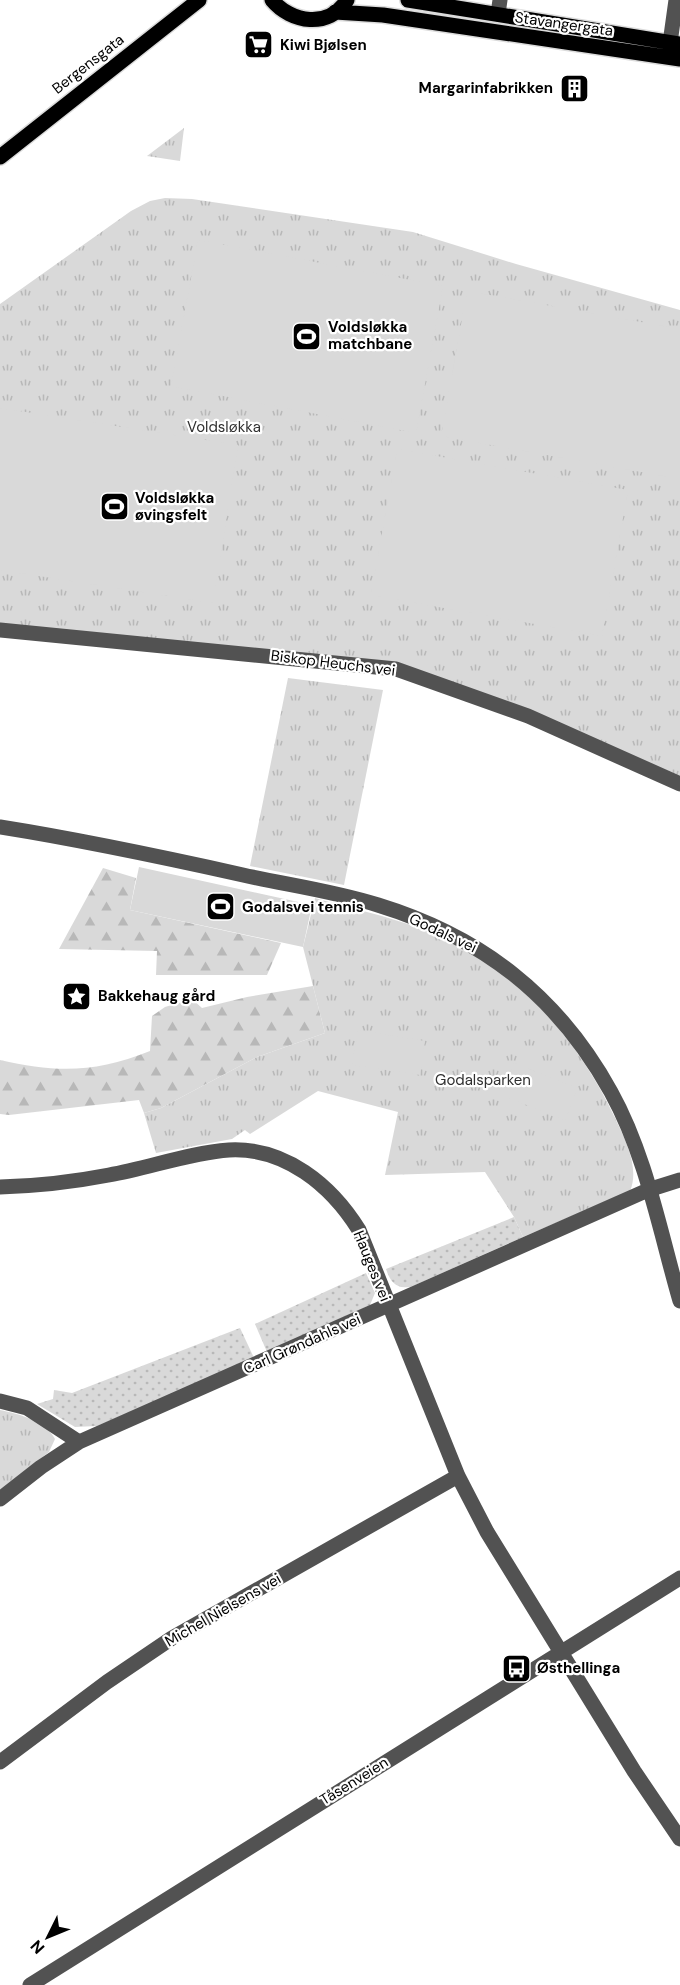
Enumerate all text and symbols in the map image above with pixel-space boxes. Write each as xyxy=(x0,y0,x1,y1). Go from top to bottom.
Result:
street label: Stavangergata xyxy=(514,7,614,41)
supermarket icon: Kiwi Bjølsen xyxy=(243,29,275,61)
street label: Bergensgata xyxy=(48,30,128,98)
place label: Kiwi Bjølsen xyxy=(280,35,367,55)
building icon: Margarinfabrikken xyxy=(558,72,590,104)
place label: Margarinfabrikken xyxy=(419,78,553,98)
place label: Voldsløkka matchbane xyxy=(328,317,412,354)
sports icon: Voldsløkka matchbane xyxy=(291,320,323,352)
park label: Voldsløkka xyxy=(187,417,261,437)
place label: Voldsløkka øvingsfelt xyxy=(135,488,214,525)
sports icon: Voldsløkka øvingsfelt xyxy=(98,491,130,523)
street label: Biskop Heuchs vei xyxy=(270,645,396,681)
sports icon: Godalsvei tennis xyxy=(205,891,237,923)
place label: Godalsvei tennis xyxy=(242,897,364,917)
street label: Godals vei xyxy=(406,909,480,957)
place icon: Bakkehaug gård xyxy=(61,980,93,1012)
place label: Bakkehaug gård xyxy=(98,986,215,1006)
park label: Godalsparken xyxy=(435,1070,531,1090)
street label: Hauges vei xyxy=(349,1228,395,1304)
street label: Carl Grøndahls vei xyxy=(240,1309,364,1379)
street label: Michel Nielsens vei xyxy=(161,1569,285,1651)
bus stop icon: Østhellinga xyxy=(500,1652,532,1684)
place label: Østhellinga xyxy=(537,1658,620,1678)
street label: Tåsenveien xyxy=(316,1752,392,1810)
north arrow xyxy=(18,1907,78,1967)
text: N xyxy=(26,1935,49,1958)

